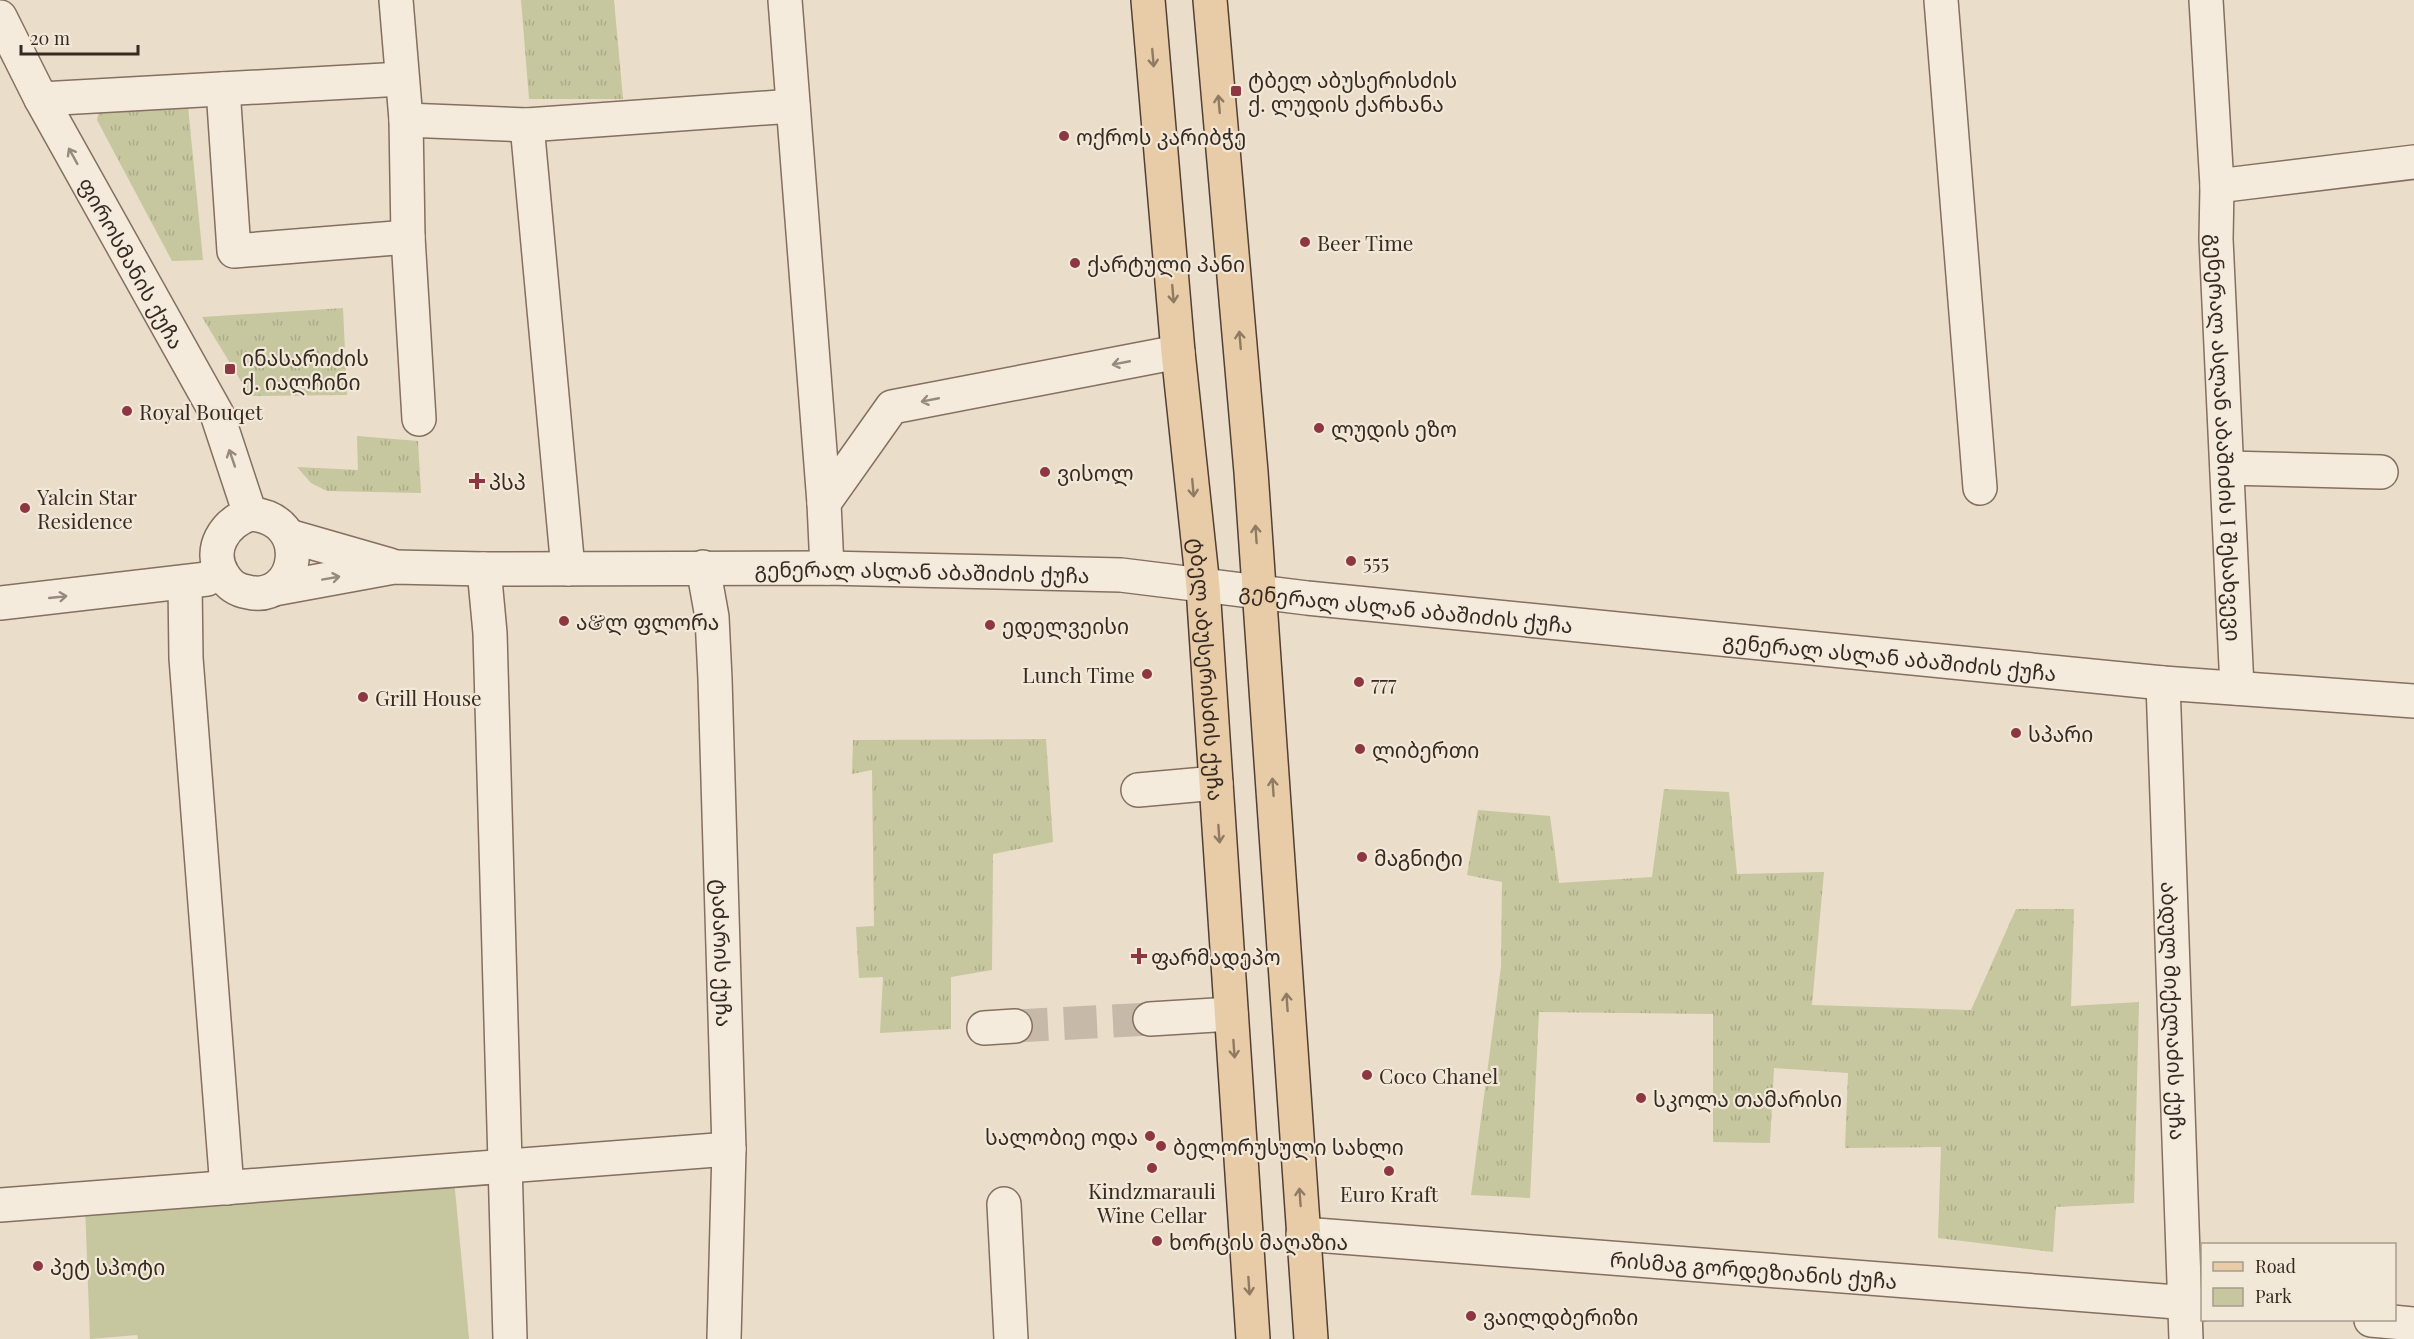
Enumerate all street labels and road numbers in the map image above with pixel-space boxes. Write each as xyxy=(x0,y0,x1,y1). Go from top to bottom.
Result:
street label: ფიროსმანის ქუჩა xyxy=(73,172,192,353)
street label: გენერალ ასლან აბაშიძის I შესახვევი xyxy=(2202,233,2249,642)
street label: ტბელ აბუსერისძის ქუჩა xyxy=(1184,536,1231,802)
street label: გენერალ ასლან აბაშიძის ქუჩა xyxy=(754,554,1090,588)
street label: გენერალ ასლან აბაშიძის ქუჩა xyxy=(1238,576,1574,638)
street label: გენერალ ასლან აბაშიძის ქუჩა xyxy=(1721,625,2058,686)
street label: ტაძარის ქუჩა xyxy=(707,879,739,1027)
street label: აბდულ მიქელაძის ქუჩა xyxy=(2156,881,2193,1141)
street label: რისმაგ გორდეზიანის ქუჩა xyxy=(1609,1244,1898,1294)

